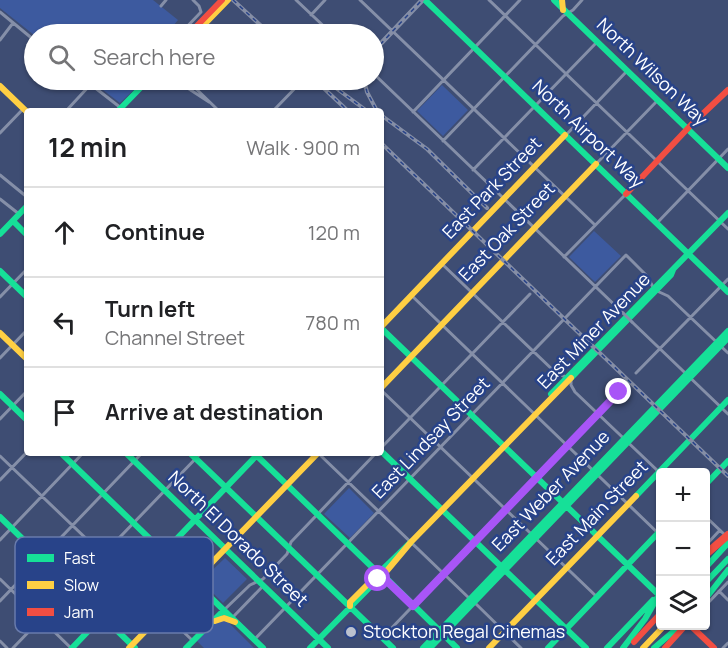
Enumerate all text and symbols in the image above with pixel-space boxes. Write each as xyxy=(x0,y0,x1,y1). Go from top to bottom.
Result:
street label: North Wilson Way xyxy=(592,12,714,131)
search box xyxy=(24,24,384,90)
icon: search xyxy=(45,41,78,74)
text: Search here xyxy=(93,42,215,72)
street label: North Airport Way xyxy=(528,74,650,193)
text: 12 min xyxy=(48,129,127,165)
street label: East Park Street xyxy=(437,131,546,243)
text: Walk · 900 m xyxy=(246,134,360,161)
street label: East Oak Street xyxy=(453,177,560,286)
icon: ahead xyxy=(48,216,81,249)
text: Continue xyxy=(105,217,205,247)
text: 120 m xyxy=(308,219,360,246)
street label: East Miner Avenue xyxy=(532,267,655,394)
text: Turn left xyxy=(105,294,195,324)
icon: left xyxy=(48,306,81,339)
text: 780 m xyxy=(305,309,360,336)
text: Channel Street xyxy=(105,324,245,351)
street label: East Lindsay Street xyxy=(366,371,495,503)
route end xyxy=(605,378,631,404)
icon: arrive xyxy=(48,396,81,429)
text: Arrive at destination xyxy=(105,397,323,427)
street label: East Weber Avenue xyxy=(486,425,614,556)
street label: East Main Street xyxy=(540,455,653,570)
street label: North El Dorado Street xyxy=(164,465,314,611)
map controls xyxy=(656,468,710,630)
button: + xyxy=(656,468,710,522)
button: − xyxy=(656,522,710,576)
legend xyxy=(15,537,213,633)
text: Fast xyxy=(64,547,95,569)
route start xyxy=(364,565,390,591)
text: Slow xyxy=(64,574,99,596)
button: layers xyxy=(656,576,710,630)
text: Jam xyxy=(64,601,94,623)
place label: Stockton Regal Cinemas xyxy=(363,619,565,643)
marker: Stockton Regal Cinemas xyxy=(344,625,358,639)

